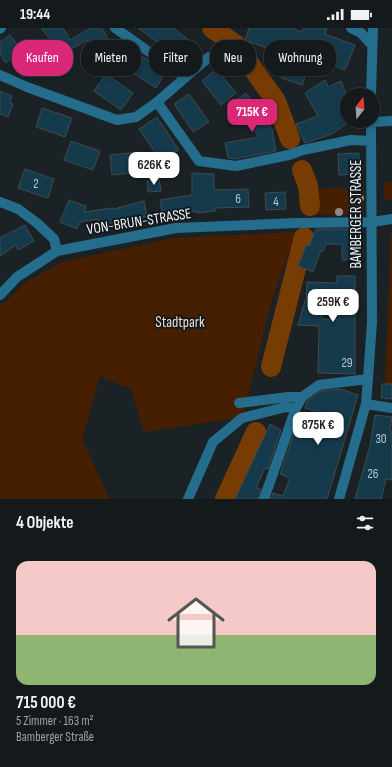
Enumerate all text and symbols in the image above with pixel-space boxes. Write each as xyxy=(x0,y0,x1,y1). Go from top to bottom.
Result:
text: 19:44 xyxy=(20,5,50,24)
chip: Kaufen xyxy=(12,40,73,76)
chip: Mieten xyxy=(81,40,141,76)
chip: Filter xyxy=(149,40,202,76)
chip: Neu xyxy=(210,40,256,76)
chip: Wohnung xyxy=(264,40,336,76)
north arrow xyxy=(340,88,380,128)
map controls xyxy=(340,88,380,128)
pin: 715K € xyxy=(219,99,285,133)
text: 715K € xyxy=(236,104,268,120)
pin: 626K € xyxy=(121,152,187,186)
text: 626K € xyxy=(137,157,171,173)
street label: BAMBERGER STRASSE xyxy=(347,159,366,269)
house number: 2 xyxy=(33,176,39,192)
house number: 6 xyxy=(235,191,241,207)
house number: 4 xyxy=(273,194,279,210)
street label: VON-BRUN-STRASSE xyxy=(85,204,193,239)
pin: 259K € xyxy=(300,289,366,323)
text: 259K € xyxy=(317,294,349,310)
park label: Stadtpark xyxy=(155,313,205,332)
house number: 29 xyxy=(341,355,353,371)
pin: 875K € xyxy=(285,412,351,446)
text: 875K € xyxy=(302,417,334,433)
house number: 30 xyxy=(375,431,387,447)
house number: 26 xyxy=(367,466,379,482)
icon: filters xyxy=(354,512,376,534)
text: 4 Objekte xyxy=(16,513,73,533)
icon: home xyxy=(160,587,232,659)
text: 715 000 € xyxy=(16,693,76,713)
text: 5 Zimmer · 163 m² xyxy=(16,713,94,729)
text: Bamberger Straße xyxy=(16,729,94,745)

